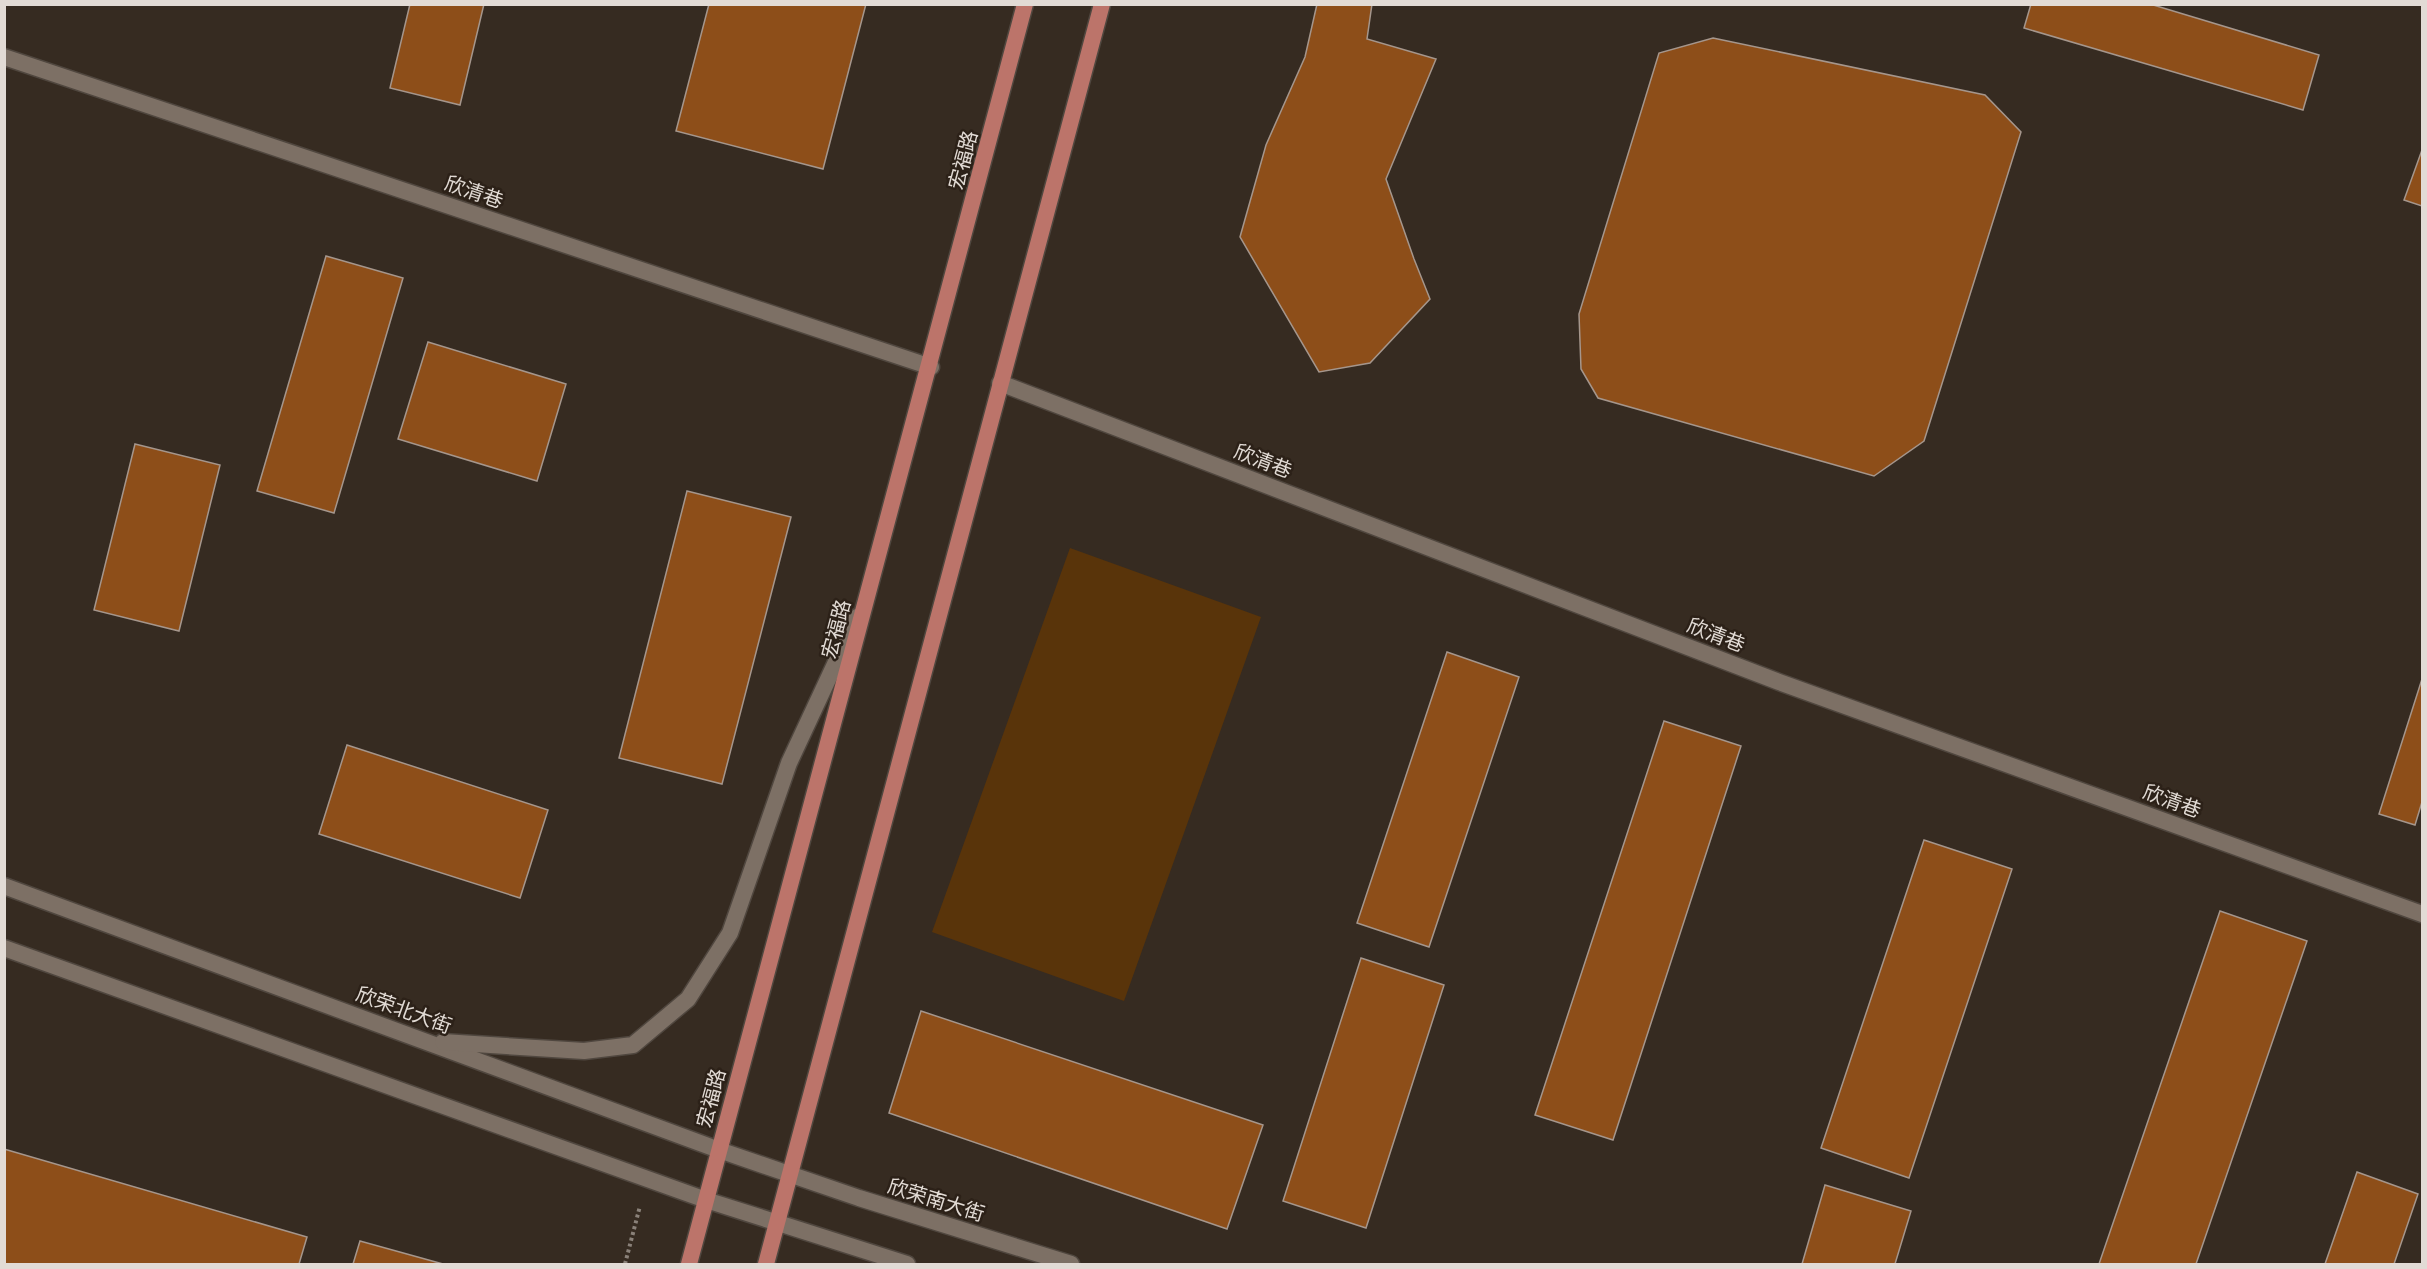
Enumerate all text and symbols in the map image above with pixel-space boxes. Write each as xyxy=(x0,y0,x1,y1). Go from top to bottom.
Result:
street label: 宏福路 xyxy=(943,128,982,192)
street label: 欣清巷 xyxy=(442,170,507,213)
street label: 欣清巷 xyxy=(1231,438,1296,483)
street label: 宏福路 xyxy=(816,597,855,661)
street label: 欣清巷 xyxy=(1684,612,1749,657)
street label: 欣清巷 xyxy=(2140,779,2205,823)
street label: 欣荣北大街 xyxy=(353,981,455,1038)
street label: 宏福路 xyxy=(691,1066,730,1130)
street label: 欣荣南大街 xyxy=(885,1173,988,1226)

